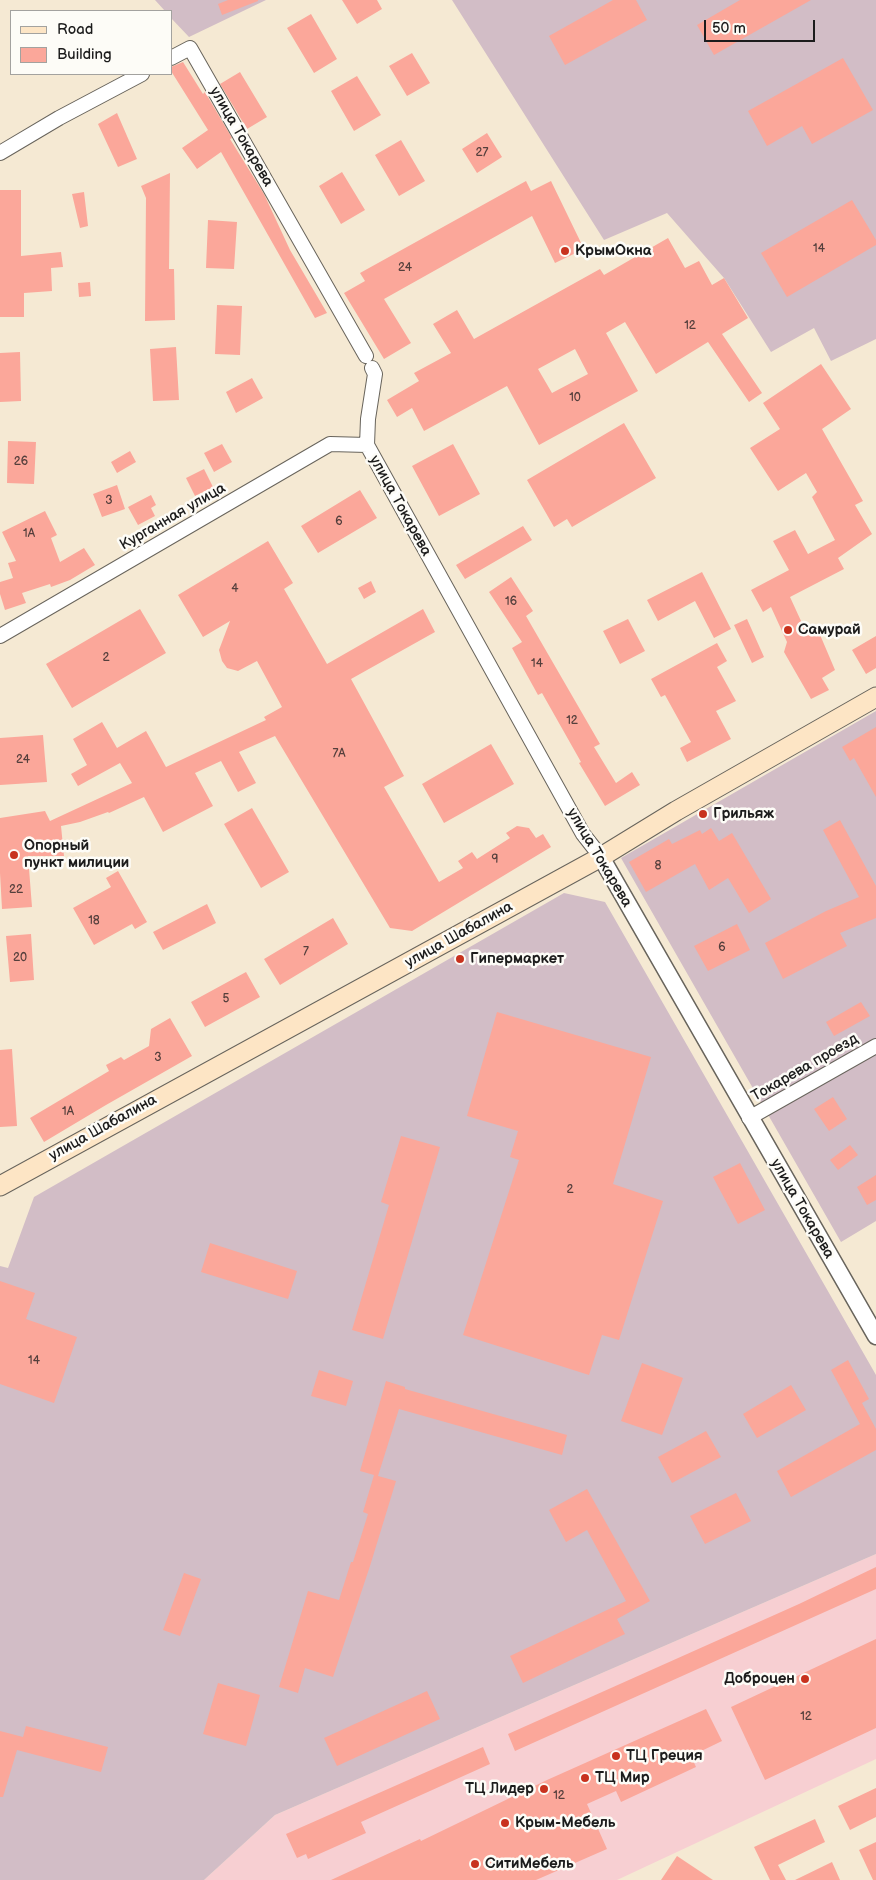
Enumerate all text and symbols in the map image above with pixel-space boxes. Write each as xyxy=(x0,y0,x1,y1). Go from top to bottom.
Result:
legend xyxy=(10,10,172,75)
scale bar xyxy=(706,10,817,42)
text: 50 m xyxy=(712,19,746,38)
text: Road xyxy=(57,20,93,39)
text: Building xyxy=(57,45,112,64)
street label: улица Токарева xyxy=(205,84,277,190)
house number: 27 xyxy=(476,146,488,160)
place label: КрымОкна xyxy=(575,242,651,260)
house number: 14 xyxy=(813,242,825,256)
marker: КрымОкна xyxy=(559,245,571,257)
house number: 24 xyxy=(398,261,412,275)
house number: 12 xyxy=(684,319,696,333)
house number: 10 xyxy=(569,391,581,405)
street label: улица Токарева xyxy=(365,453,435,559)
house number: 26 xyxy=(14,455,28,469)
street label: Курганная улица xyxy=(117,479,229,555)
house number: 3 xyxy=(105,494,113,508)
house number: 6 xyxy=(335,515,343,529)
house number: 1А xyxy=(23,527,35,541)
house number: 4 xyxy=(231,582,239,596)
house number: 16 xyxy=(505,595,517,609)
place label: Самурай xyxy=(798,621,861,639)
marker: Самурай xyxy=(782,624,794,636)
house number: 2 xyxy=(102,651,110,665)
house number: 14 xyxy=(531,657,543,671)
house number: 12 xyxy=(566,714,578,728)
house number: 7А xyxy=(332,747,346,761)
house number: 24 xyxy=(16,753,30,767)
street label: улица Токарева xyxy=(562,805,636,911)
place label: Грильяж xyxy=(713,805,774,823)
marker: Грильяж xyxy=(697,808,709,820)
place label: Опорный пункт милиции xyxy=(24,837,129,872)
marker: Опорный пункт милиции xyxy=(8,849,20,861)
house number: 9 xyxy=(492,853,498,867)
house number: 8 xyxy=(655,859,661,873)
house number: 22 xyxy=(9,883,23,897)
street label: улица Шабалина xyxy=(402,898,516,972)
house number: 18 xyxy=(88,914,100,928)
house number: 6 xyxy=(718,941,726,955)
house number: 7 xyxy=(303,945,309,959)
place label: Гипермаркет xyxy=(470,950,564,968)
house number: 20 xyxy=(13,951,27,965)
marker: Гипермаркет xyxy=(454,953,466,965)
house number: 5 xyxy=(223,992,229,1006)
street label: Токарева проезд xyxy=(748,1030,862,1106)
house number: 3 xyxy=(154,1051,162,1065)
street label: улица Шабалина xyxy=(46,1091,160,1165)
house number: 1А xyxy=(62,1105,74,1119)
street label: улица Токарева xyxy=(766,1156,838,1262)
house number: 2 xyxy=(566,1183,574,1197)
house number: 14 xyxy=(28,1354,40,1368)
place label: Доброцен xyxy=(724,1670,795,1688)
marker: Доброцен xyxy=(799,1673,811,1685)
house number: 12 xyxy=(800,1710,812,1724)
place label: ТЦ Греция xyxy=(626,1747,703,1765)
marker: ТЦ Греция xyxy=(610,1750,622,1762)
place label: ТЦ Мир xyxy=(595,1769,650,1787)
marker: ТЦ Мир xyxy=(579,1772,591,1784)
place label: ТЦ Лидер xyxy=(465,1780,534,1798)
marker: ТЦ Лидер xyxy=(538,1783,550,1795)
house number: 12 xyxy=(553,1789,565,1803)
place label: Крым-Мебель xyxy=(515,1814,615,1832)
marker: Крым-Мебель xyxy=(499,1817,511,1829)
place label: СитиМебель xyxy=(485,1855,574,1873)
marker: СитиМебель xyxy=(469,1858,481,1870)

